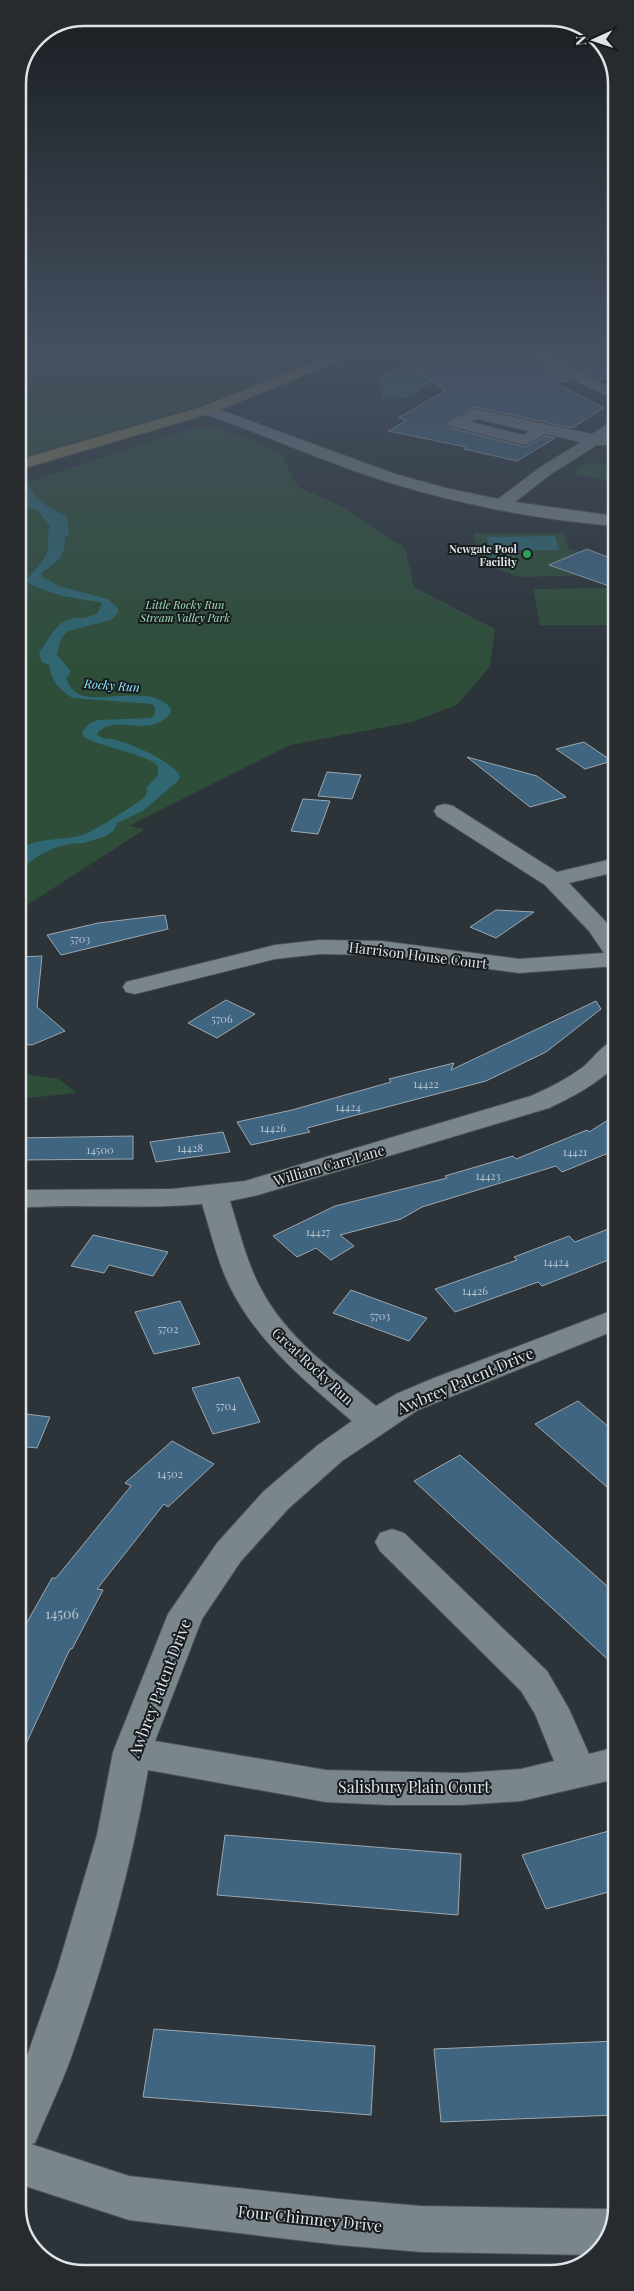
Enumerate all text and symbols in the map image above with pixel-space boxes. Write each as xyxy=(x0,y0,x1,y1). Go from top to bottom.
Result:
north arrow xyxy=(569,15,619,65)
text: N xyxy=(571,35,590,46)
place label: Newgate Pool Facility xyxy=(449,541,518,569)
marker: Newgate Pool Facility xyxy=(521,548,533,560)
park label: Little Rocky Run Stream Valley Park xyxy=(139,597,230,625)
water label: Rocky Run xyxy=(83,675,140,695)
house number: 5703 xyxy=(70,931,90,946)
street label: Harrison House Court xyxy=(348,937,489,973)
house number: 5706 xyxy=(211,1011,233,1026)
house number: 14422 xyxy=(413,1076,439,1091)
house number: 14424 xyxy=(335,1099,361,1114)
house number: 14426 xyxy=(260,1120,286,1135)
house number: 14428 xyxy=(177,1140,203,1155)
street label: William Carr Lane xyxy=(270,1140,387,1190)
house number: 14500 xyxy=(86,1142,114,1157)
house number: 14421 xyxy=(563,1144,587,1159)
house number: 14423 xyxy=(475,1168,501,1183)
house number: 14427 xyxy=(306,1224,331,1239)
house number: 14424 xyxy=(543,1254,569,1269)
house number: 14426 xyxy=(462,1283,488,1298)
house number: 5703 xyxy=(370,1308,390,1323)
house number: 5702 xyxy=(158,1321,178,1336)
street label: Great Rocky Run xyxy=(268,1323,358,1409)
street label: Awbrey Patent Drive xyxy=(392,1342,537,1419)
house number: 5704 xyxy=(215,1398,237,1413)
house number: 14502 xyxy=(157,1466,183,1481)
house number: 14506 xyxy=(45,1604,79,1623)
street label: Awbrey Patent Drive xyxy=(123,1616,195,1761)
street label: Salisbury Plain Court xyxy=(338,1776,490,1797)
street label: Four Chimney Drive xyxy=(237,2200,383,2236)

